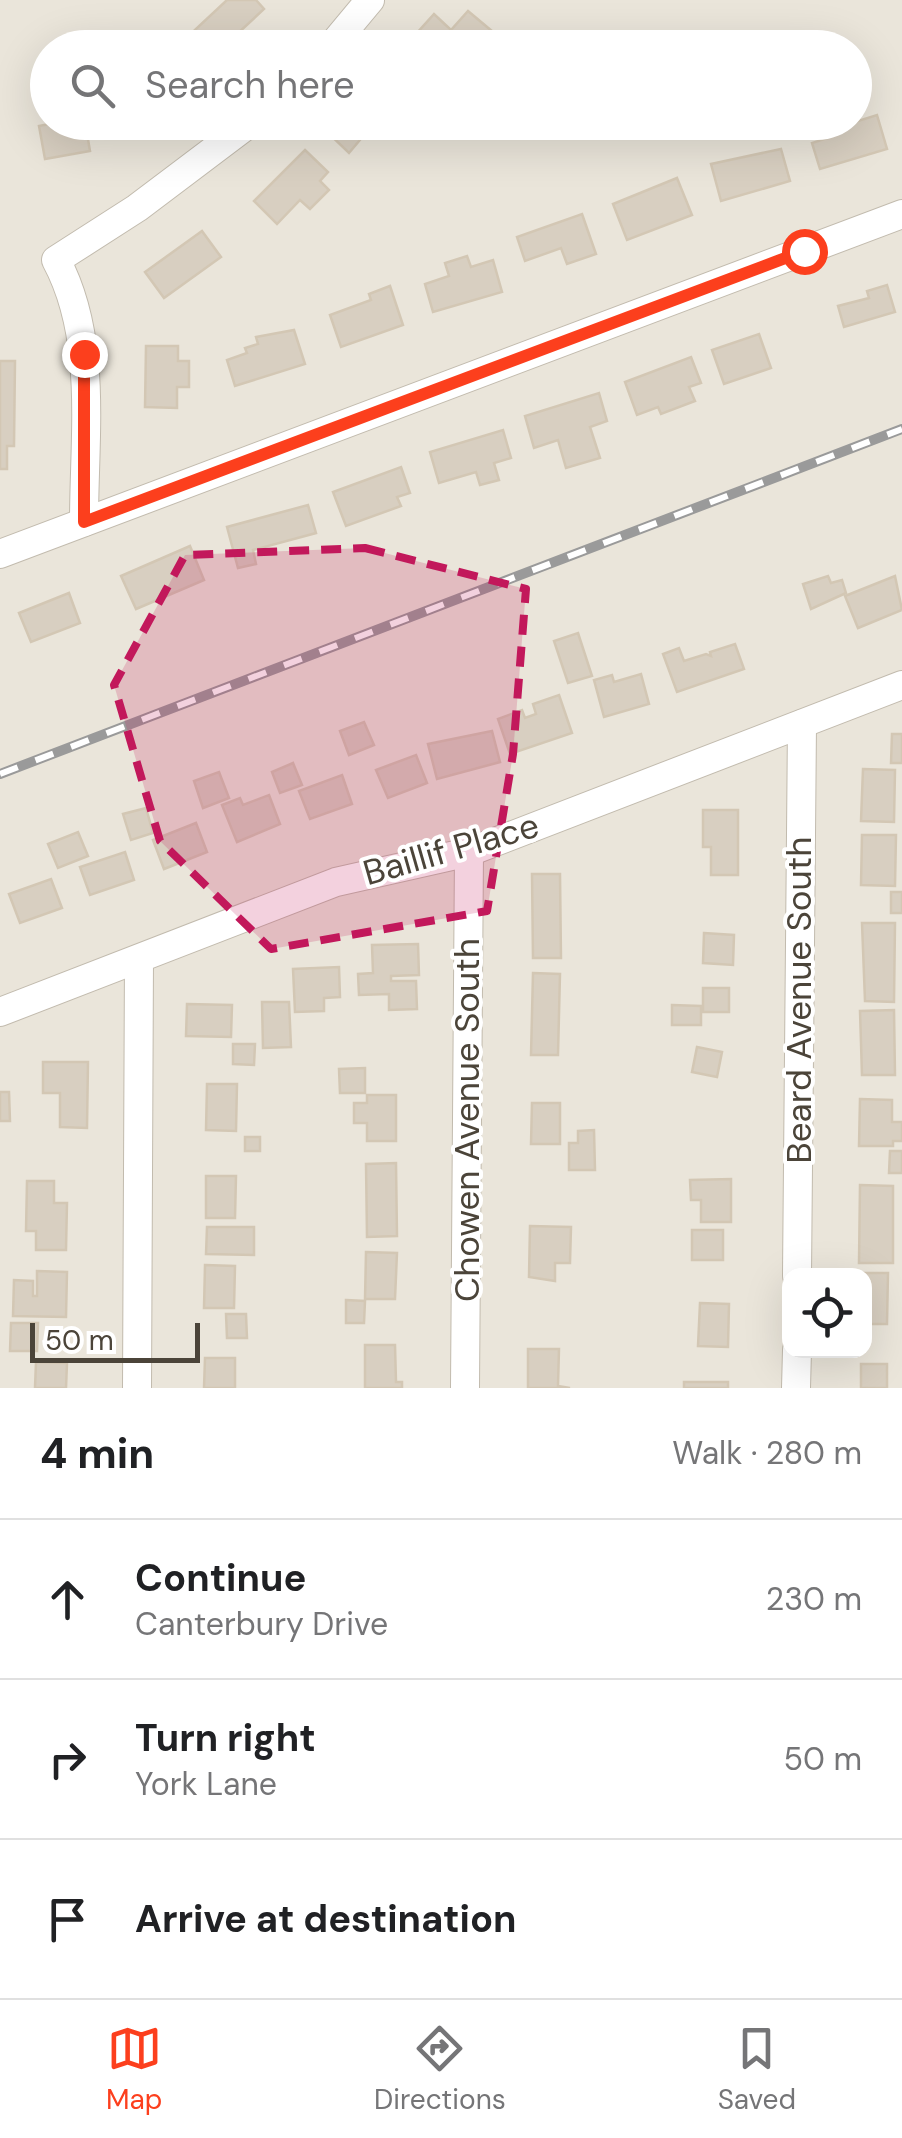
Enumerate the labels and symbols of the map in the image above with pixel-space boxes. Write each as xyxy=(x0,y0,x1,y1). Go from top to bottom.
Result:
route start xyxy=(782,229,828,275)
route end xyxy=(62,332,108,378)
street label: Baillif Place xyxy=(358,802,544,896)
street label: Beard Avenue South xyxy=(776,837,822,1163)
street label: Chowen Avenue South xyxy=(444,938,490,1302)
scale bar xyxy=(30,1318,200,1362)

